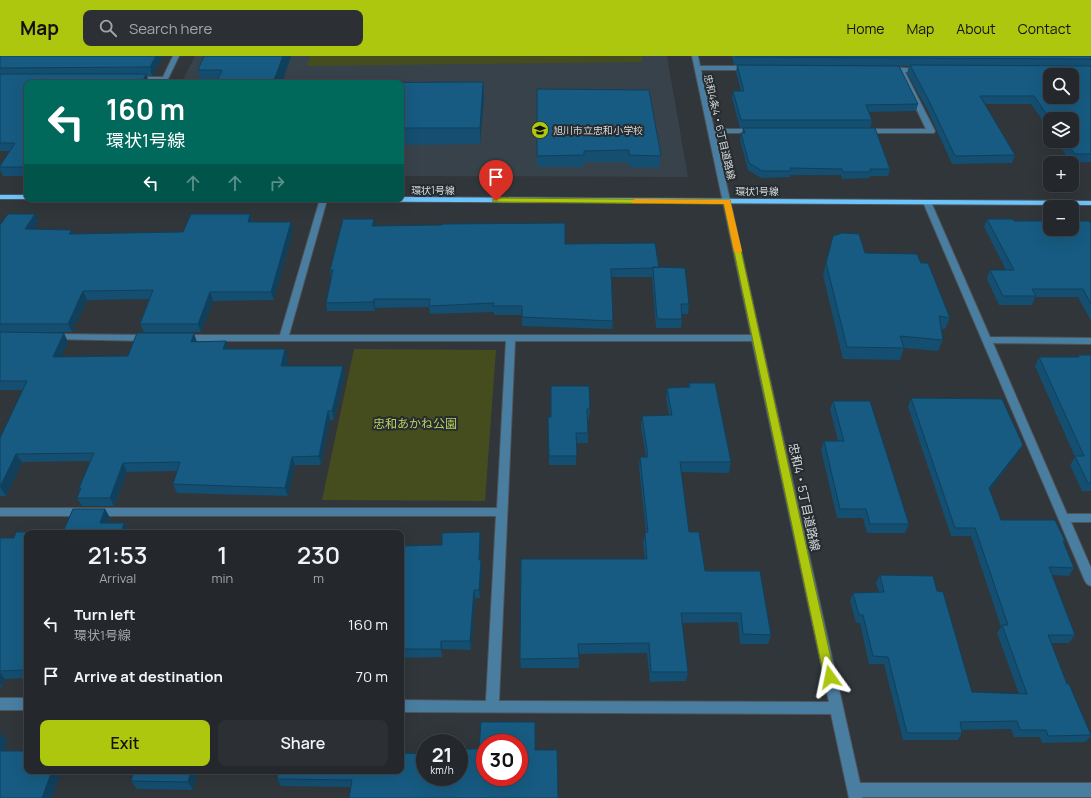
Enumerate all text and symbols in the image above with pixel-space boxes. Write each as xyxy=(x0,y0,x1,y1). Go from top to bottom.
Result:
search box xyxy=(83,10,363,46)
text: Map xyxy=(20,15,59,41)
icon: search xyxy=(97,17,119,39)
text: Search here xyxy=(129,18,212,39)
text: Home xyxy=(847,19,884,38)
text: Map xyxy=(906,19,934,38)
text: About xyxy=(956,19,996,38)
text: Contact xyxy=(1018,19,1071,38)
map controls xyxy=(1043,68,1079,236)
button: search xyxy=(1043,68,1079,104)
street label: 忠和4条4・6丁目道路線 xyxy=(701,73,739,181)
text: 160 m xyxy=(106,90,185,128)
icon: left xyxy=(40,96,92,148)
button: layers xyxy=(1043,112,1079,148)
school or university icon: 旭川市立忠和小学校 xyxy=(530,120,550,140)
place label: 旭川市立忠和小学校 xyxy=(553,123,643,137)
text: 環状1号線 xyxy=(106,128,185,152)
button: + xyxy=(1043,156,1079,192)
pin xyxy=(479,160,513,201)
icon: arrive xyxy=(485,166,507,188)
icon: left xyxy=(140,172,162,194)
icon: ahead xyxy=(182,172,204,194)
icon: ahead xyxy=(224,172,246,194)
icon: right xyxy=(266,172,288,194)
street label: 環状1号線 xyxy=(411,183,455,197)
street label: 環状1号線 xyxy=(735,184,779,198)
button: − xyxy=(1043,200,1079,236)
park label: 忠和あかね公園 xyxy=(373,415,457,432)
street label: 忠和4・5丁目道路線 xyxy=(785,441,824,552)
text: 21:53 xyxy=(88,538,148,571)
text: 1 xyxy=(217,538,227,571)
text: 230 xyxy=(297,538,340,571)
text: Arrival xyxy=(99,569,136,587)
text: min xyxy=(211,569,233,587)
text: m xyxy=(313,569,324,587)
text: Turn left xyxy=(74,604,136,625)
icon: left xyxy=(40,613,62,635)
text: 160 m xyxy=(348,614,388,635)
text: 環状1号線 xyxy=(74,626,131,644)
position arrow xyxy=(809,656,851,698)
icon: arrive xyxy=(40,665,62,687)
text: Arrive at destination xyxy=(74,666,223,687)
text: 70 m xyxy=(356,666,388,687)
button: Exit xyxy=(40,720,210,766)
button: Share xyxy=(218,720,388,766)
speed limit sign: 30 xyxy=(476,734,528,786)
text: 21 xyxy=(432,741,452,768)
text: km/h xyxy=(430,763,454,777)

